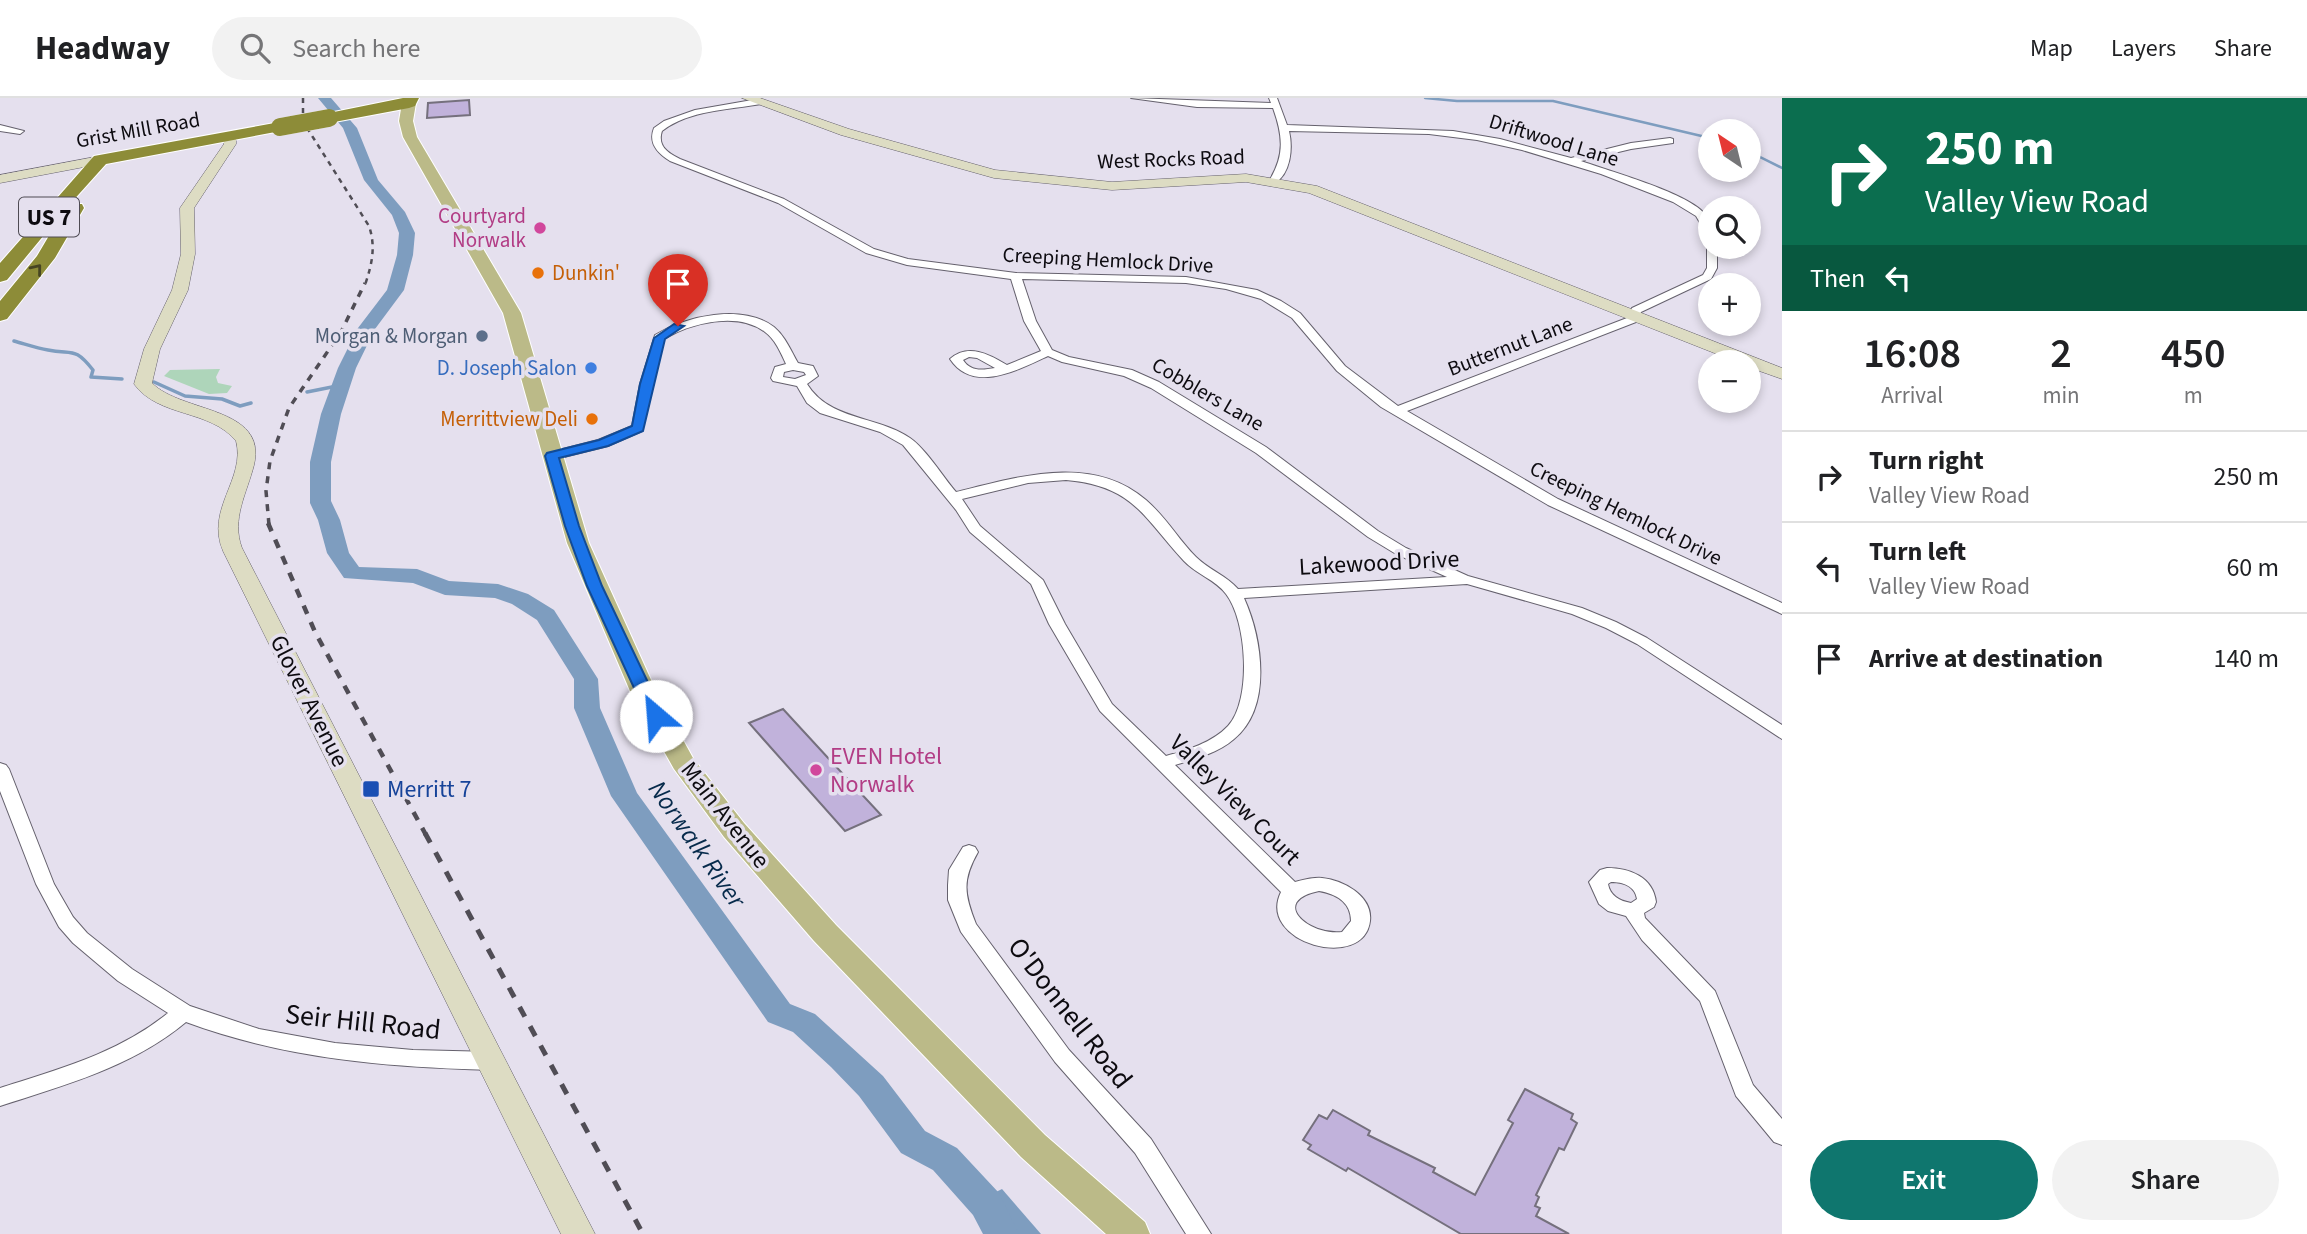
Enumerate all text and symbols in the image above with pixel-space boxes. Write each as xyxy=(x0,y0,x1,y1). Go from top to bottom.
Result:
search box xyxy=(212,17,702,80)
text: Headway xyxy=(35,25,170,72)
icon: search xyxy=(236,29,274,67)
text: Search here xyxy=(292,30,420,67)
text: Map xyxy=(2030,31,2073,66)
text: Layers xyxy=(2111,31,2176,66)
text: Share xyxy=(2214,31,2272,66)
street label: Grist Mill Road xyxy=(74,104,202,156)
street label: Driftwood Lane xyxy=(1485,106,1623,174)
text: 250 m xyxy=(1925,114,2054,184)
north arrow xyxy=(1698,119,1760,182)
map controls xyxy=(1698,119,1761,413)
icon: right xyxy=(1810,126,1901,217)
street label: West Rocks Road xyxy=(1097,141,1245,177)
text: Valley View Road xyxy=(1925,179,2149,225)
button: search xyxy=(1698,196,1761,259)
road number: US 7 xyxy=(19,198,79,236)
place label: Courtyard Norwalk xyxy=(438,201,527,255)
marker: Courtyard Norwalk xyxy=(532,220,548,236)
street label: Creeping Hemlock Drive xyxy=(1002,240,1214,280)
pin xyxy=(648,254,708,326)
place label: Dunkin' xyxy=(552,258,620,288)
icon: left xyxy=(1879,259,1917,297)
text: Then xyxy=(1810,260,1865,297)
one-way arrow xyxy=(28,264,41,277)
marker: Dunkin' xyxy=(530,265,546,281)
icon: arrive xyxy=(659,265,697,303)
button: + xyxy=(1698,273,1761,336)
street label: Butternut Lane xyxy=(1443,308,1577,384)
place label: Morgan & Morgan xyxy=(315,321,468,351)
text: 16:08 xyxy=(1863,324,1961,384)
text: 2 xyxy=(2050,324,2072,384)
text: 450 xyxy=(2161,324,2226,384)
marker: Morgan & Morgan xyxy=(474,328,490,344)
street label: Cobblers Lane xyxy=(1146,350,1270,438)
button: − xyxy=(1698,350,1761,413)
place label: D. Joseph Salon xyxy=(437,353,577,383)
marker: D. Joseph Salon xyxy=(583,360,599,376)
text: Arrival xyxy=(1881,379,1943,412)
text: min xyxy=(2042,379,2080,412)
text: m xyxy=(2184,379,2203,412)
place label: Merrittview Deli xyxy=(440,404,578,434)
marker: Merrittview Deli xyxy=(584,411,600,427)
text: Turn right xyxy=(1869,442,1984,479)
street label: Creeping Hemlock Drive xyxy=(1525,453,1727,573)
icon: right xyxy=(1810,458,1848,496)
text: 250 m xyxy=(2213,458,2279,495)
text: Valley View Road xyxy=(1869,479,2030,512)
text: Turn left xyxy=(1869,533,1966,570)
street label: Lakewood Drive xyxy=(1298,541,1460,585)
icon: left xyxy=(1810,549,1848,587)
text: 60 m xyxy=(2226,549,2279,586)
text: Valley View Road xyxy=(1869,570,2030,603)
street label: Glover Avenue xyxy=(261,629,357,773)
icon: arrive xyxy=(1810,640,1848,678)
text: Arrive at destination xyxy=(1869,640,2103,677)
text: 140 m xyxy=(2213,640,2279,677)
position arrow xyxy=(619,679,693,753)
street label: Valley View Court xyxy=(1162,727,1308,873)
place label: EVEN Hotel Norwalk xyxy=(830,739,942,802)
street label: Main Avenue xyxy=(672,754,778,876)
marker: EVEN Hotel Norwalk xyxy=(808,762,824,778)
place label: Merritt 7 xyxy=(387,772,471,807)
water label: Norwalk River xyxy=(639,773,755,916)
marker: Merritt 7 xyxy=(361,779,381,799)
street label: O'Donnell Road xyxy=(998,929,1142,1097)
street label: Seir Hill Road xyxy=(283,994,443,1050)
button: Exit xyxy=(1810,1140,2038,1220)
button: Share xyxy=(2052,1140,2279,1220)

